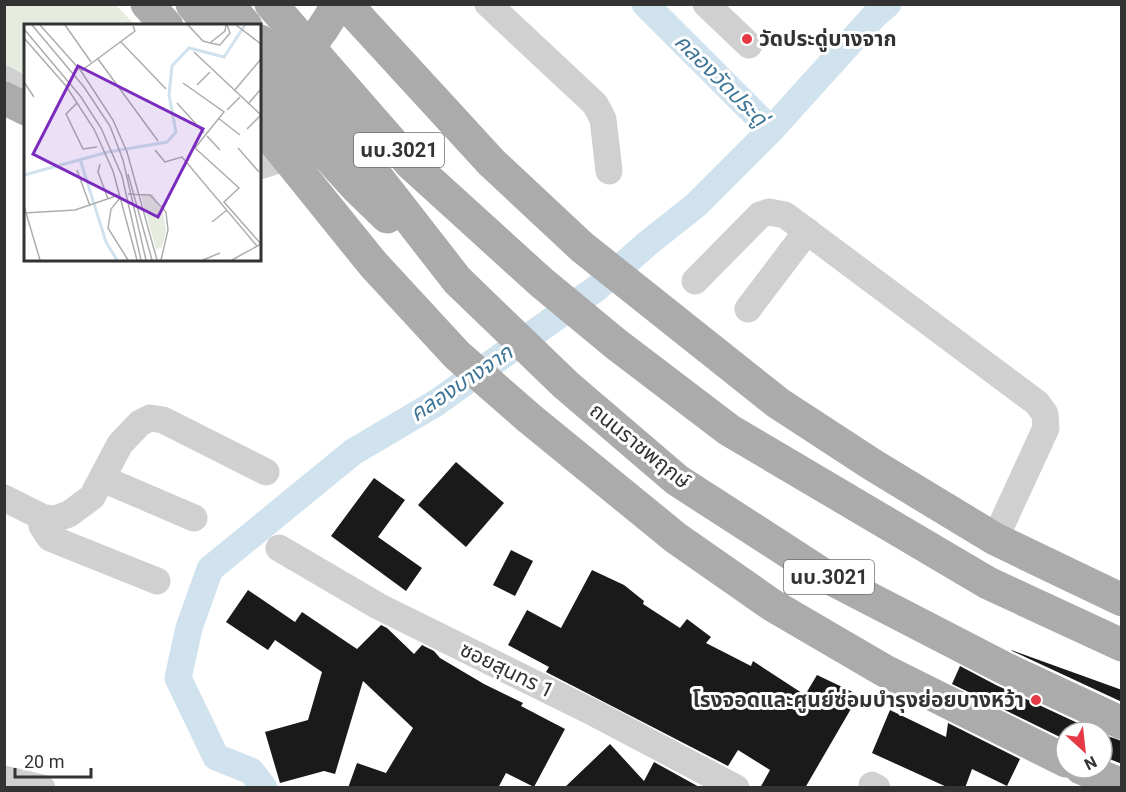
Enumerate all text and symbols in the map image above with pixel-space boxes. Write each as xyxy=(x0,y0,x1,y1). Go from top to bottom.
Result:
inset map xyxy=(24,24,261,261)
place label: วัดประดู่บางจาก xyxy=(759,27,897,52)
water label: คลองวัดประดู่ xyxy=(669,29,774,134)
marker: วัดประดู่บางจาก xyxy=(740,32,754,46)
road number: นบ.3021 xyxy=(354,133,444,167)
water label: คลองบางจาก xyxy=(405,339,518,426)
street label: ถนนราชพฤกษ์ xyxy=(585,398,695,494)
road number: นบ.3021 xyxy=(784,560,874,594)
street label: ซอยสุนทร 1 xyxy=(456,637,558,704)
place label: โรงจอดและศูนย์ซ่อมบำรุงย่อยบางหว้า xyxy=(692,688,1024,713)
marker: โรงจอดและศูนย์ซ่อมบำรุงย่อยบางหว้า xyxy=(1029,693,1043,707)
north arrow xyxy=(1054,720,1114,780)
scale bar xyxy=(15,741,92,779)
text: 20 m xyxy=(24,751,64,772)
text: N xyxy=(1081,752,1100,774)

